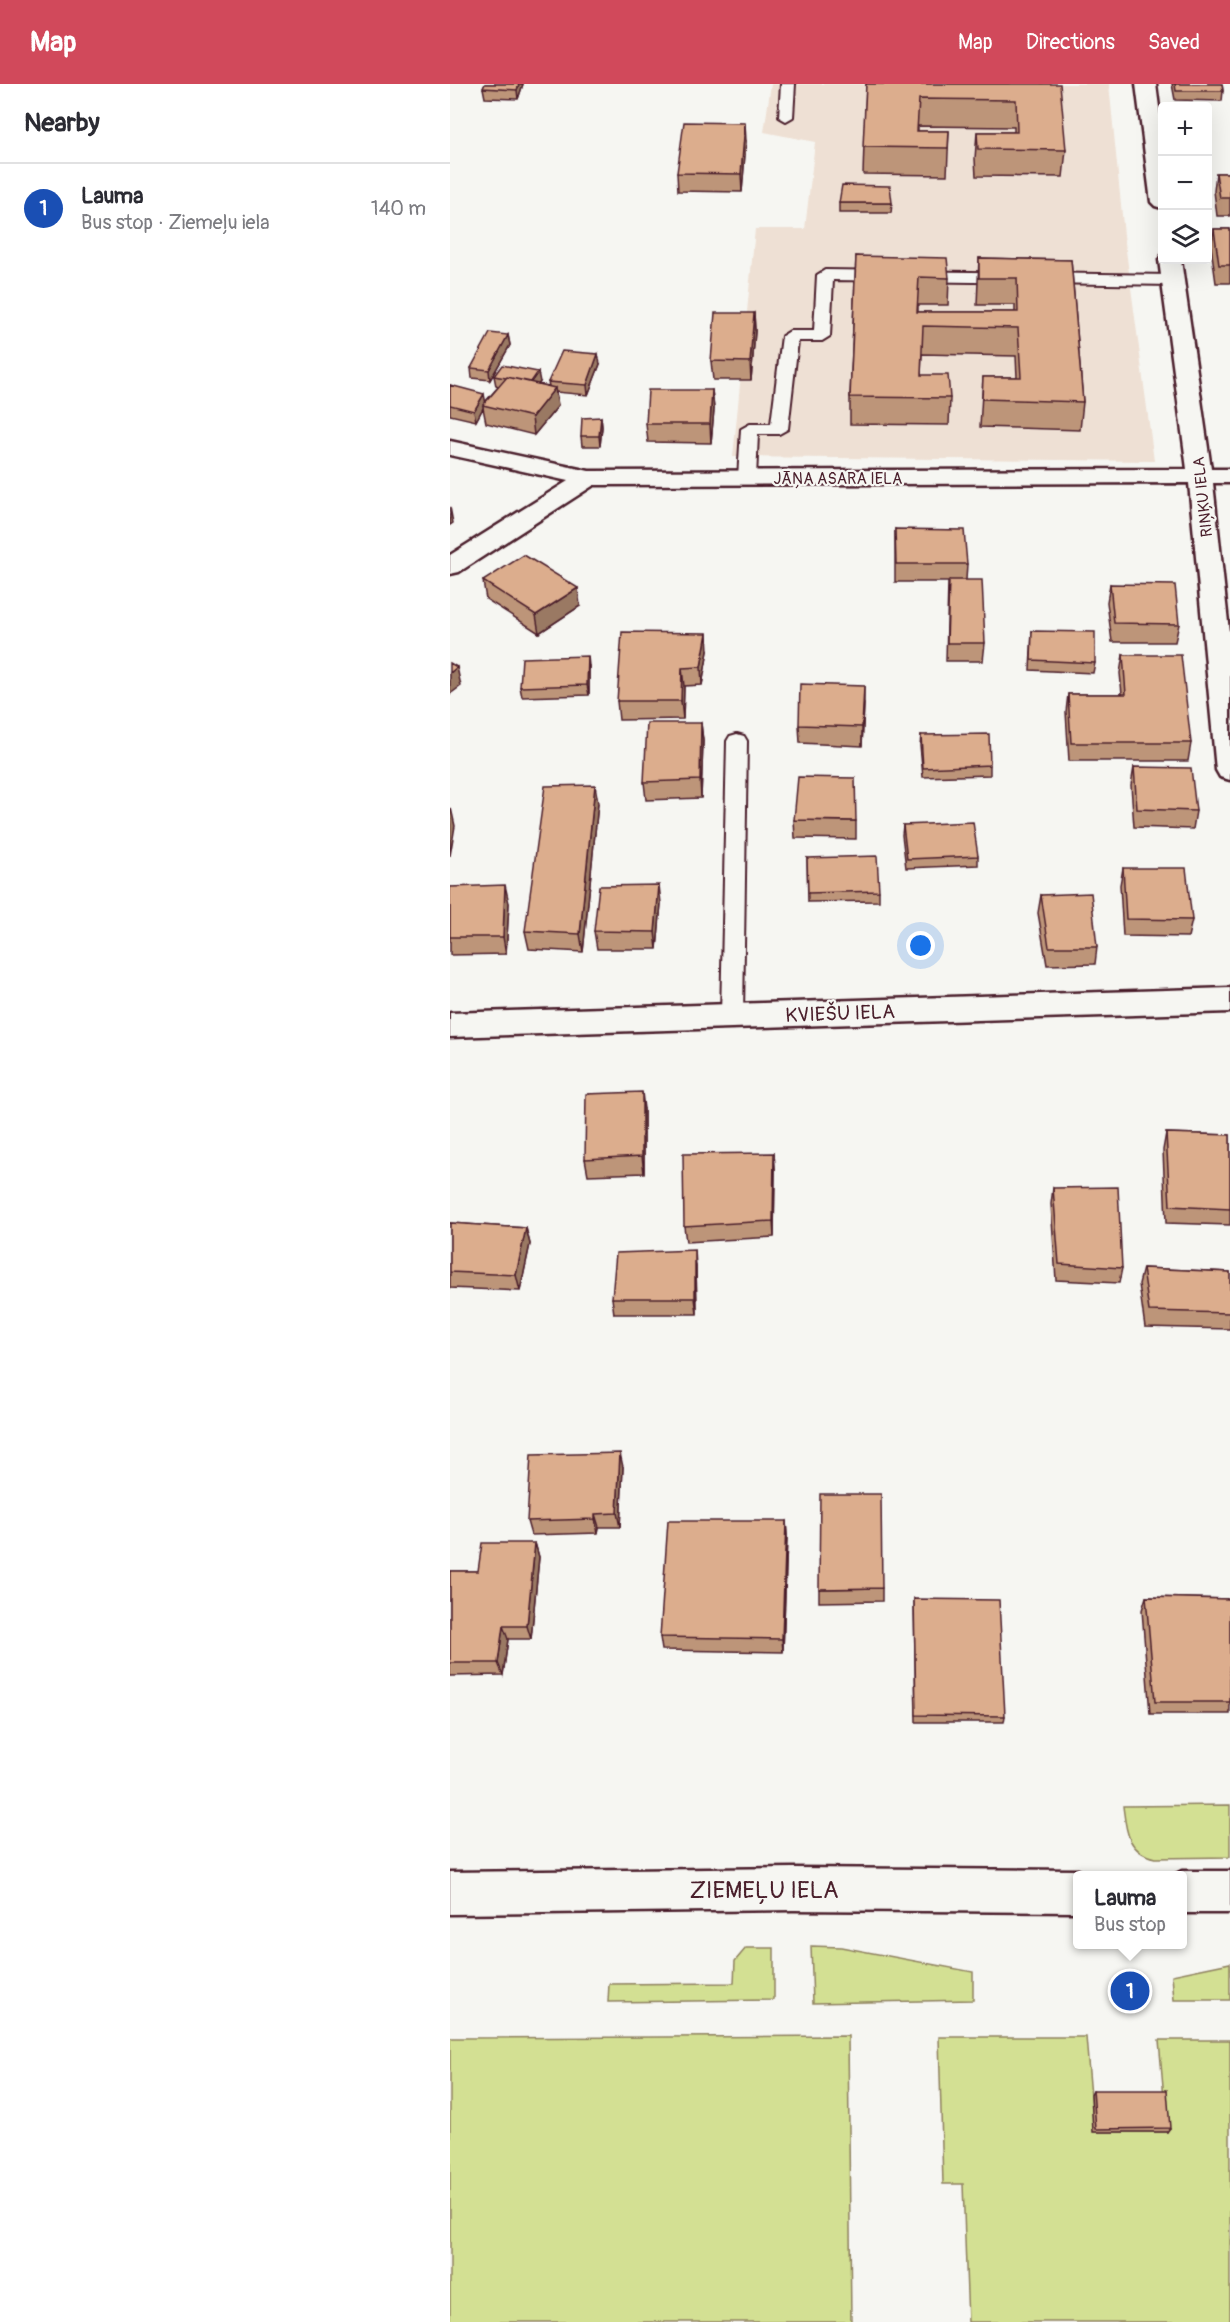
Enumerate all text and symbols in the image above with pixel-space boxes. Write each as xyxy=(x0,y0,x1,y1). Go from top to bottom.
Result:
text: Map xyxy=(30,25,76,60)
text: Map xyxy=(958,29,993,56)
text: Directions xyxy=(1026,29,1115,56)
text: Saved xyxy=(1148,29,1200,56)
map controls xyxy=(1158,102,1212,264)
button: + xyxy=(1158,102,1212,156)
text: Nearby xyxy=(24,107,100,139)
button: − xyxy=(1158,156,1212,210)
text: Lauma xyxy=(81,182,143,210)
text: 1 xyxy=(40,196,47,221)
text: 140 m xyxy=(371,196,426,221)
text: Bus stop · Ziemeļu iela xyxy=(81,210,270,235)
button: layers xyxy=(1158,210,1212,264)
street label: RIŅĶU IELA xyxy=(1189,456,1217,538)
street label: JĀŅA ASARA IELA xyxy=(774,469,902,489)
your location xyxy=(906,931,935,960)
street label: KVIEŠU IELA xyxy=(785,998,895,1028)
popup xyxy=(1073,1871,1187,1949)
street label: ZIEMEĻU IELA xyxy=(689,1876,839,1905)
text: Lauma xyxy=(1094,1884,1156,1912)
text: Bus stop xyxy=(1094,1912,1166,1937)
pin: 1 xyxy=(1110,1968,1150,2014)

